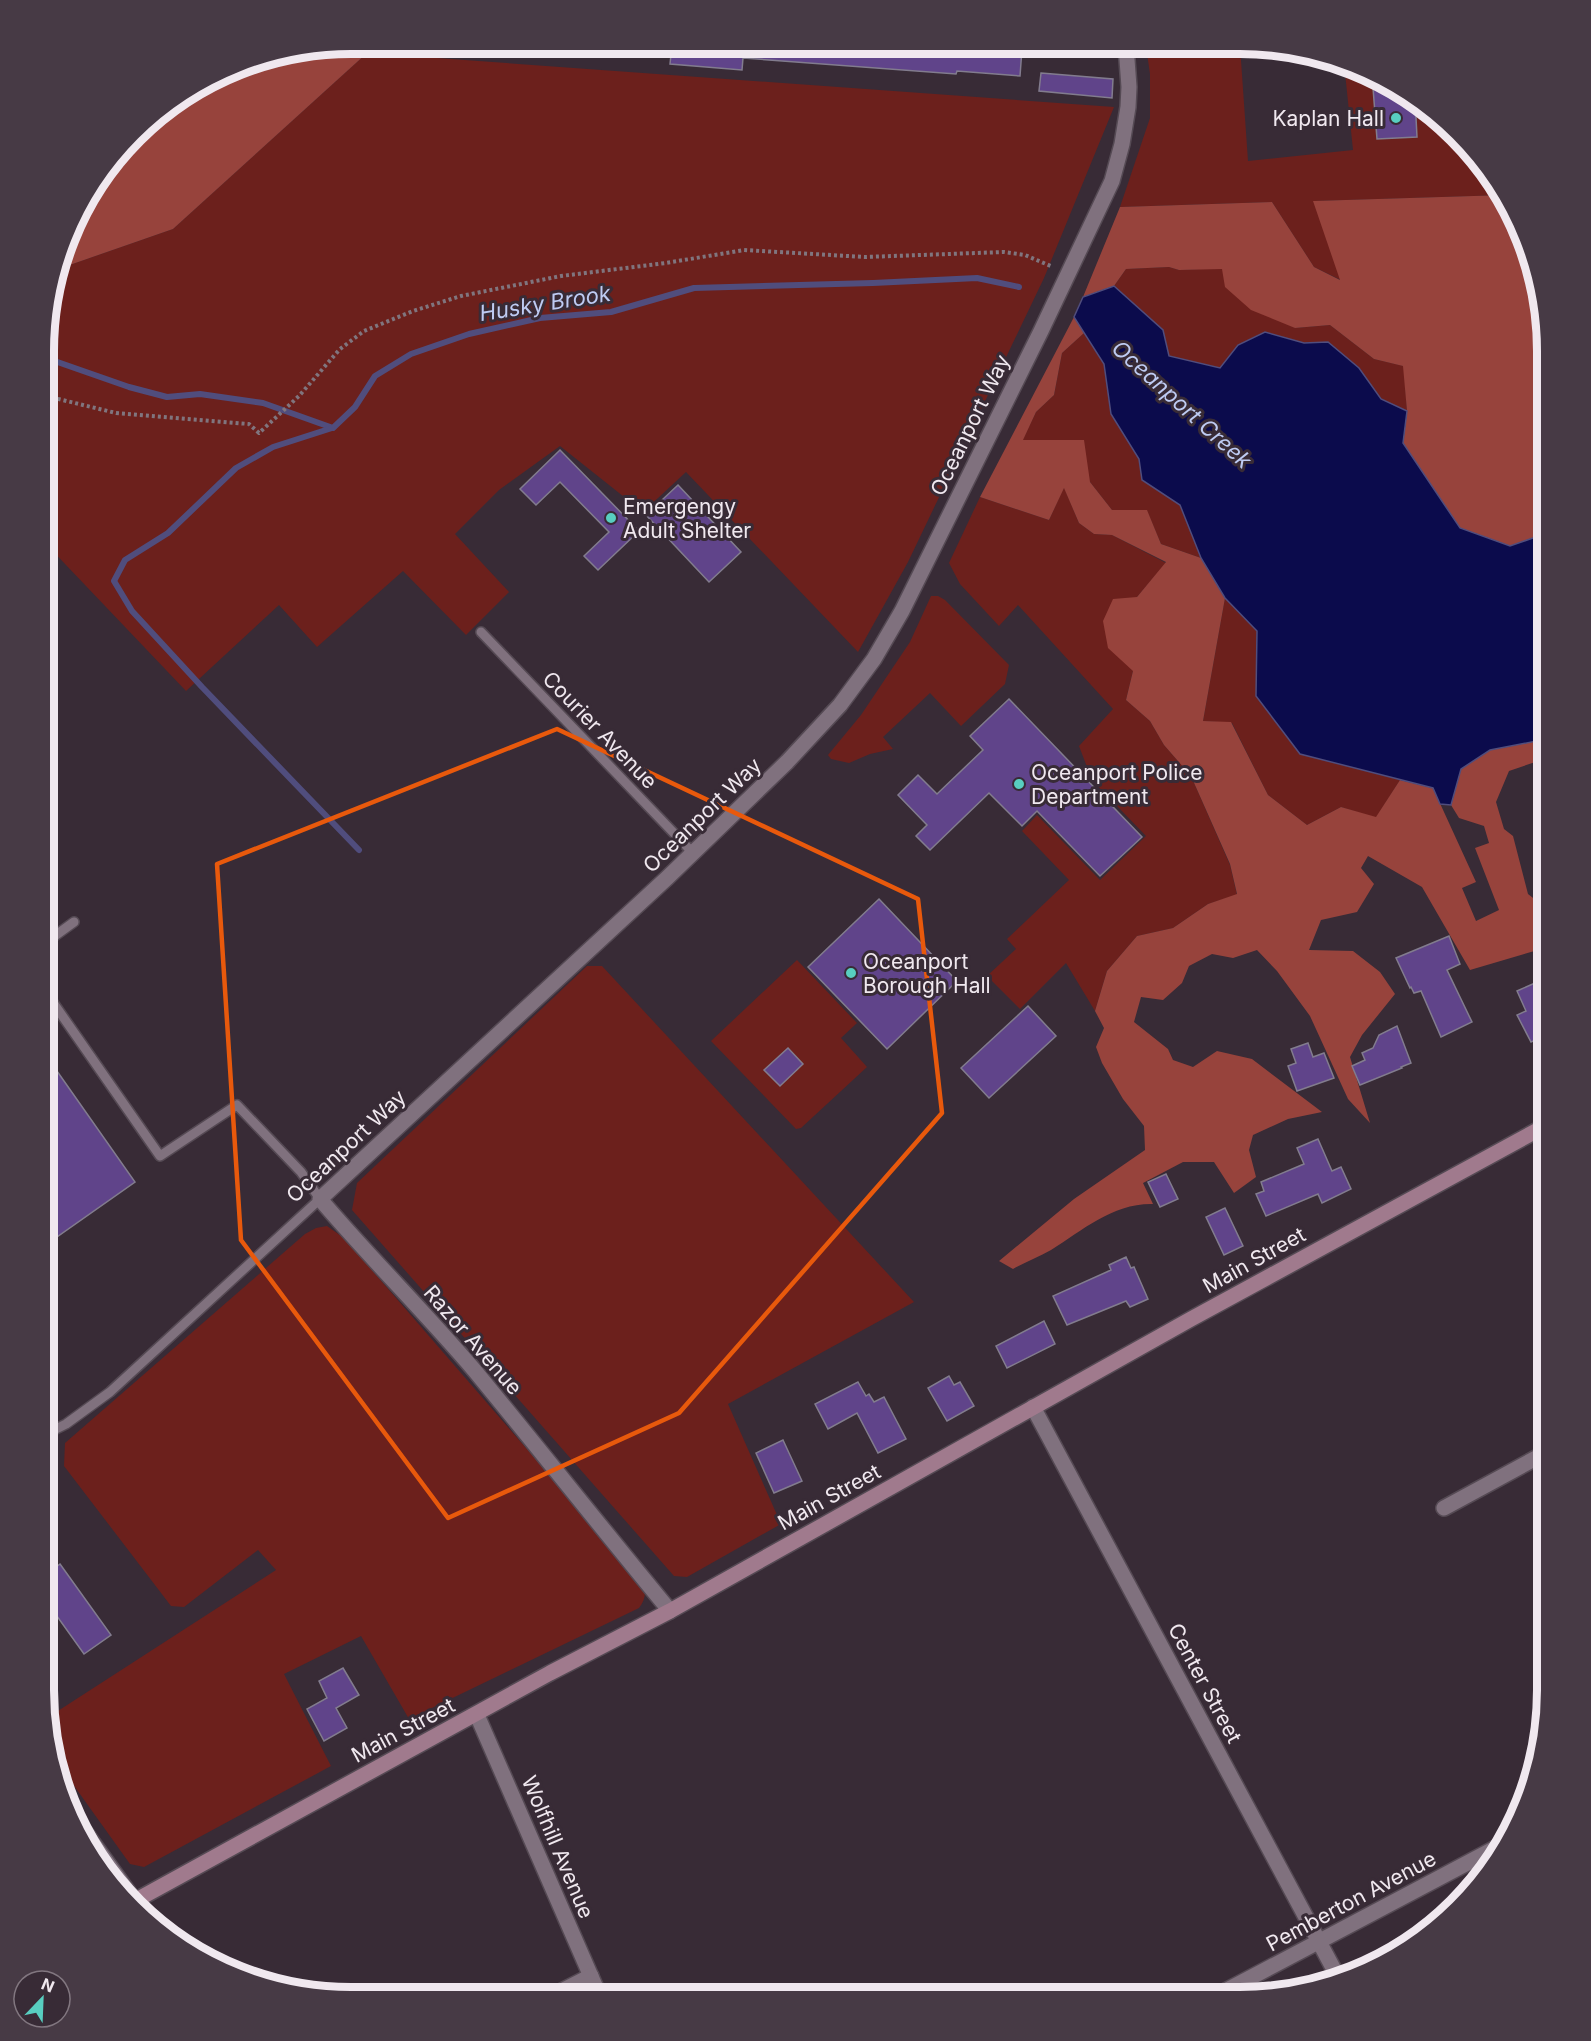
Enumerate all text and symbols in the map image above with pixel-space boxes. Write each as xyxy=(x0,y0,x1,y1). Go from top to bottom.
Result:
place label: Kaplan Hall xyxy=(1272,106,1384,131)
marker: Kaplan Hall xyxy=(1389,111,1403,125)
water label: Husky Brook xyxy=(478,280,613,326)
water label: Oceanport Creek xyxy=(1107,335,1258,474)
street label: Oceanport Way xyxy=(925,350,1015,500)
place label: Emergengy Adult Shelter xyxy=(623,494,751,543)
marker: Emergengy Adult Shelter xyxy=(604,511,618,525)
street label: Courier Avenue xyxy=(538,666,662,794)
street label: Oceanport Way xyxy=(638,752,766,878)
place label: Oceanport Police Department xyxy=(1031,760,1202,809)
marker: Oceanport Police Department xyxy=(1012,777,1026,791)
place label: Oceanport Borough Hall xyxy=(863,949,991,998)
marker: Oceanport Borough Hall xyxy=(844,966,858,980)
street label: Oceanport Way xyxy=(281,1084,411,1208)
street label: Main Street xyxy=(1198,1222,1310,1298)
street label: Razor Avenue xyxy=(419,1280,527,1400)
street label: Main Street xyxy=(773,1459,885,1535)
street label: Center Street xyxy=(1163,1619,1247,1747)
street label: Main Street xyxy=(347,1692,459,1768)
street label: Wolfhill Avenue xyxy=(517,1772,599,1922)
street label: Pemberton Avenue xyxy=(1262,1846,1440,1956)
north arrow xyxy=(12,1969,72,2029)
text: N xyxy=(38,1974,57,1997)

